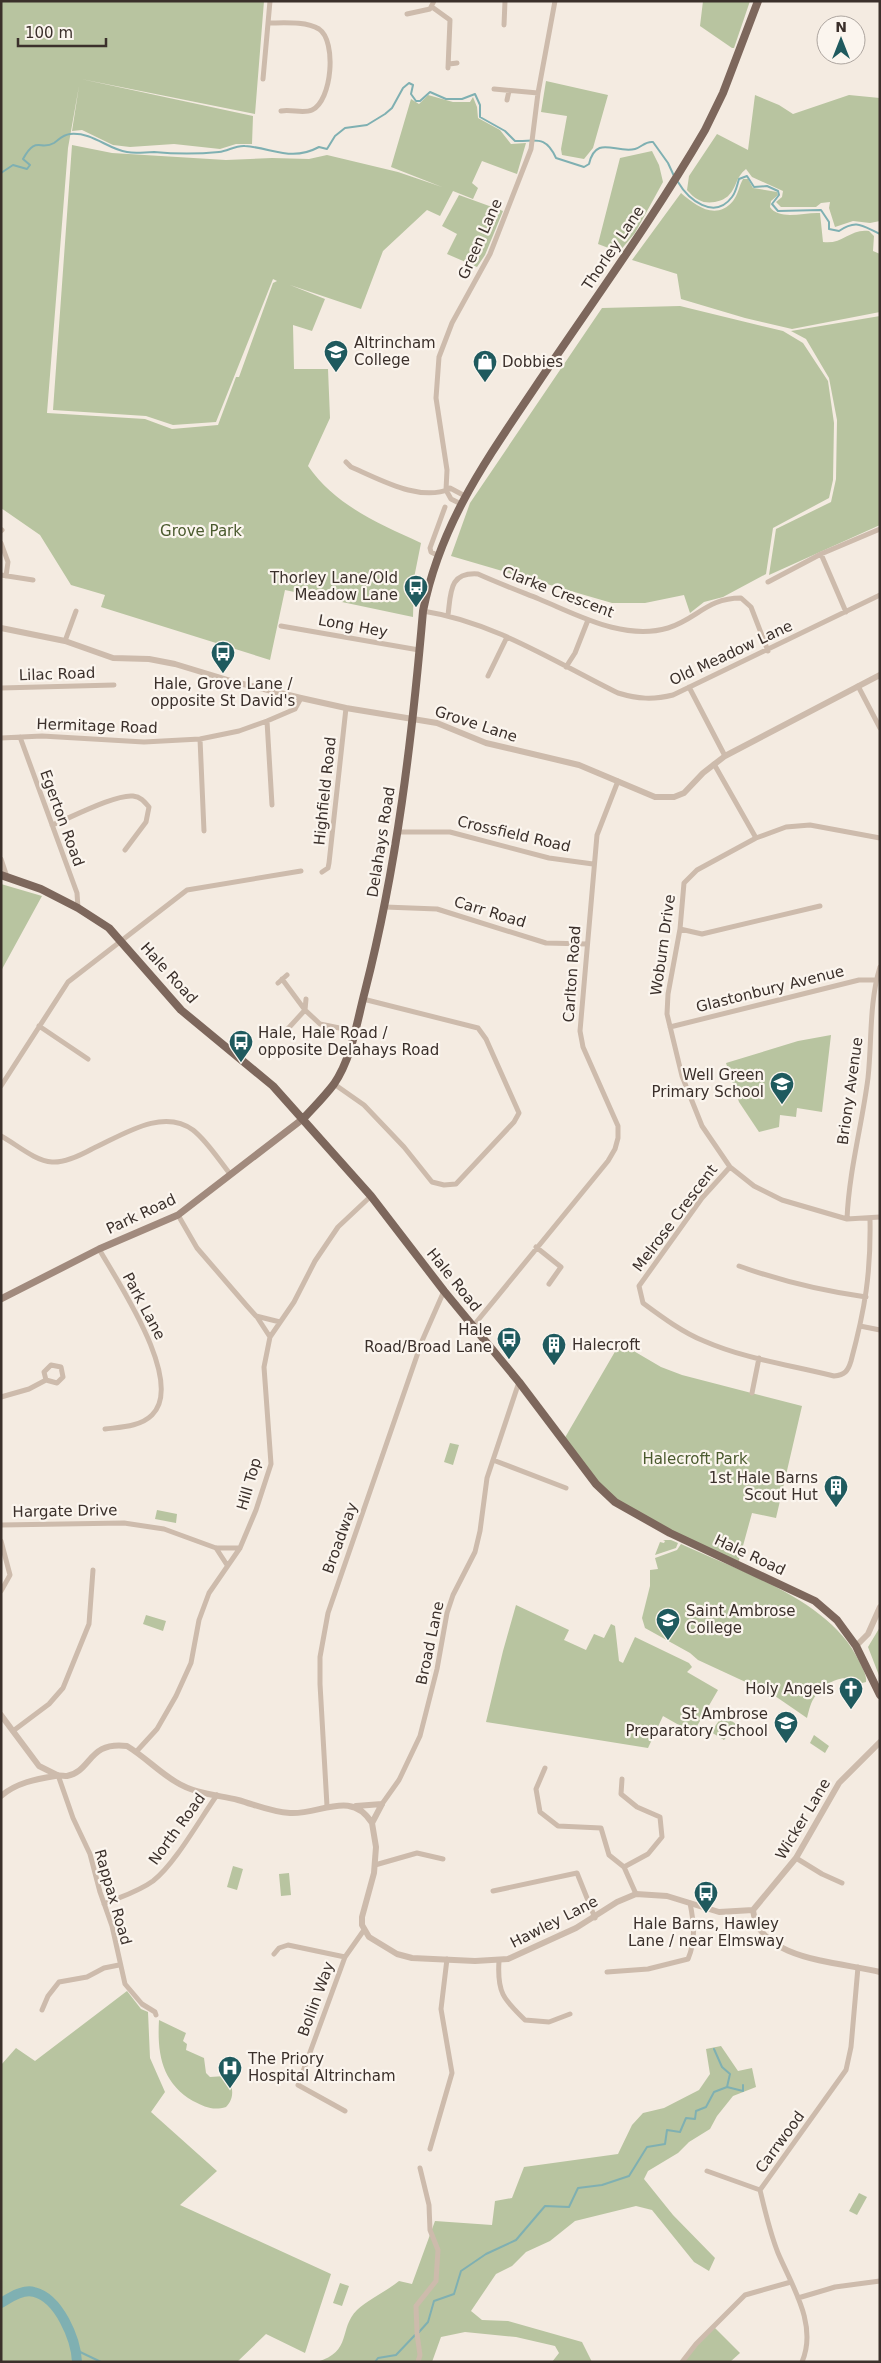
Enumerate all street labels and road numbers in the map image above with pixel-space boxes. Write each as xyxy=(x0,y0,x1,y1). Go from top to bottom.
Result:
street label: Green Lane xyxy=(454,196,506,282)
street label: Thorley Lane xyxy=(578,203,648,294)
street label: Clarke Crescent xyxy=(500,562,617,622)
street label: Long Hey xyxy=(317,611,389,641)
street label: Old Meadow Lane xyxy=(667,617,795,689)
street label: Lilac Road xyxy=(18,664,96,684)
street label: Grove Lane xyxy=(432,702,520,746)
street label: Hermitage Road xyxy=(36,715,158,737)
street label: Highfield Road xyxy=(310,736,340,846)
street label: Egerton Road xyxy=(36,767,88,869)
street label: Delahays Road xyxy=(363,785,399,899)
street label: Crossfield Road xyxy=(456,812,572,856)
street label: Carr Road xyxy=(452,893,528,931)
street label: Woburn Drive xyxy=(647,893,679,997)
street label: Carlton Road xyxy=(560,925,584,1023)
street label: Hale Road xyxy=(137,939,201,1007)
street label: Glastonbury Avenue xyxy=(694,962,846,1016)
street label: Briony Avenue xyxy=(834,1036,866,1146)
street label: Melrose Crescent xyxy=(629,1161,721,1275)
street label: Park Road xyxy=(103,1190,179,1238)
street label: Hale Road xyxy=(423,1245,485,1315)
street label: Park Lane xyxy=(119,1269,169,1343)
street label: Hill Top xyxy=(233,1456,265,1512)
street label: Broadway xyxy=(319,1500,361,1576)
street label: Hargate Drive xyxy=(12,1501,118,1521)
street label: Hale Road xyxy=(712,1531,788,1579)
street label: Broad Lane xyxy=(412,1600,448,1686)
street label: Wicker Lane xyxy=(772,1775,834,1863)
street label: North Road xyxy=(145,1790,209,1868)
street label: Rappax Road xyxy=(91,1847,135,1947)
street label: Hawley Lane xyxy=(507,1892,601,1952)
street label: Bollin Way xyxy=(294,1959,338,2039)
street label: Carrwood xyxy=(752,2108,808,2176)

